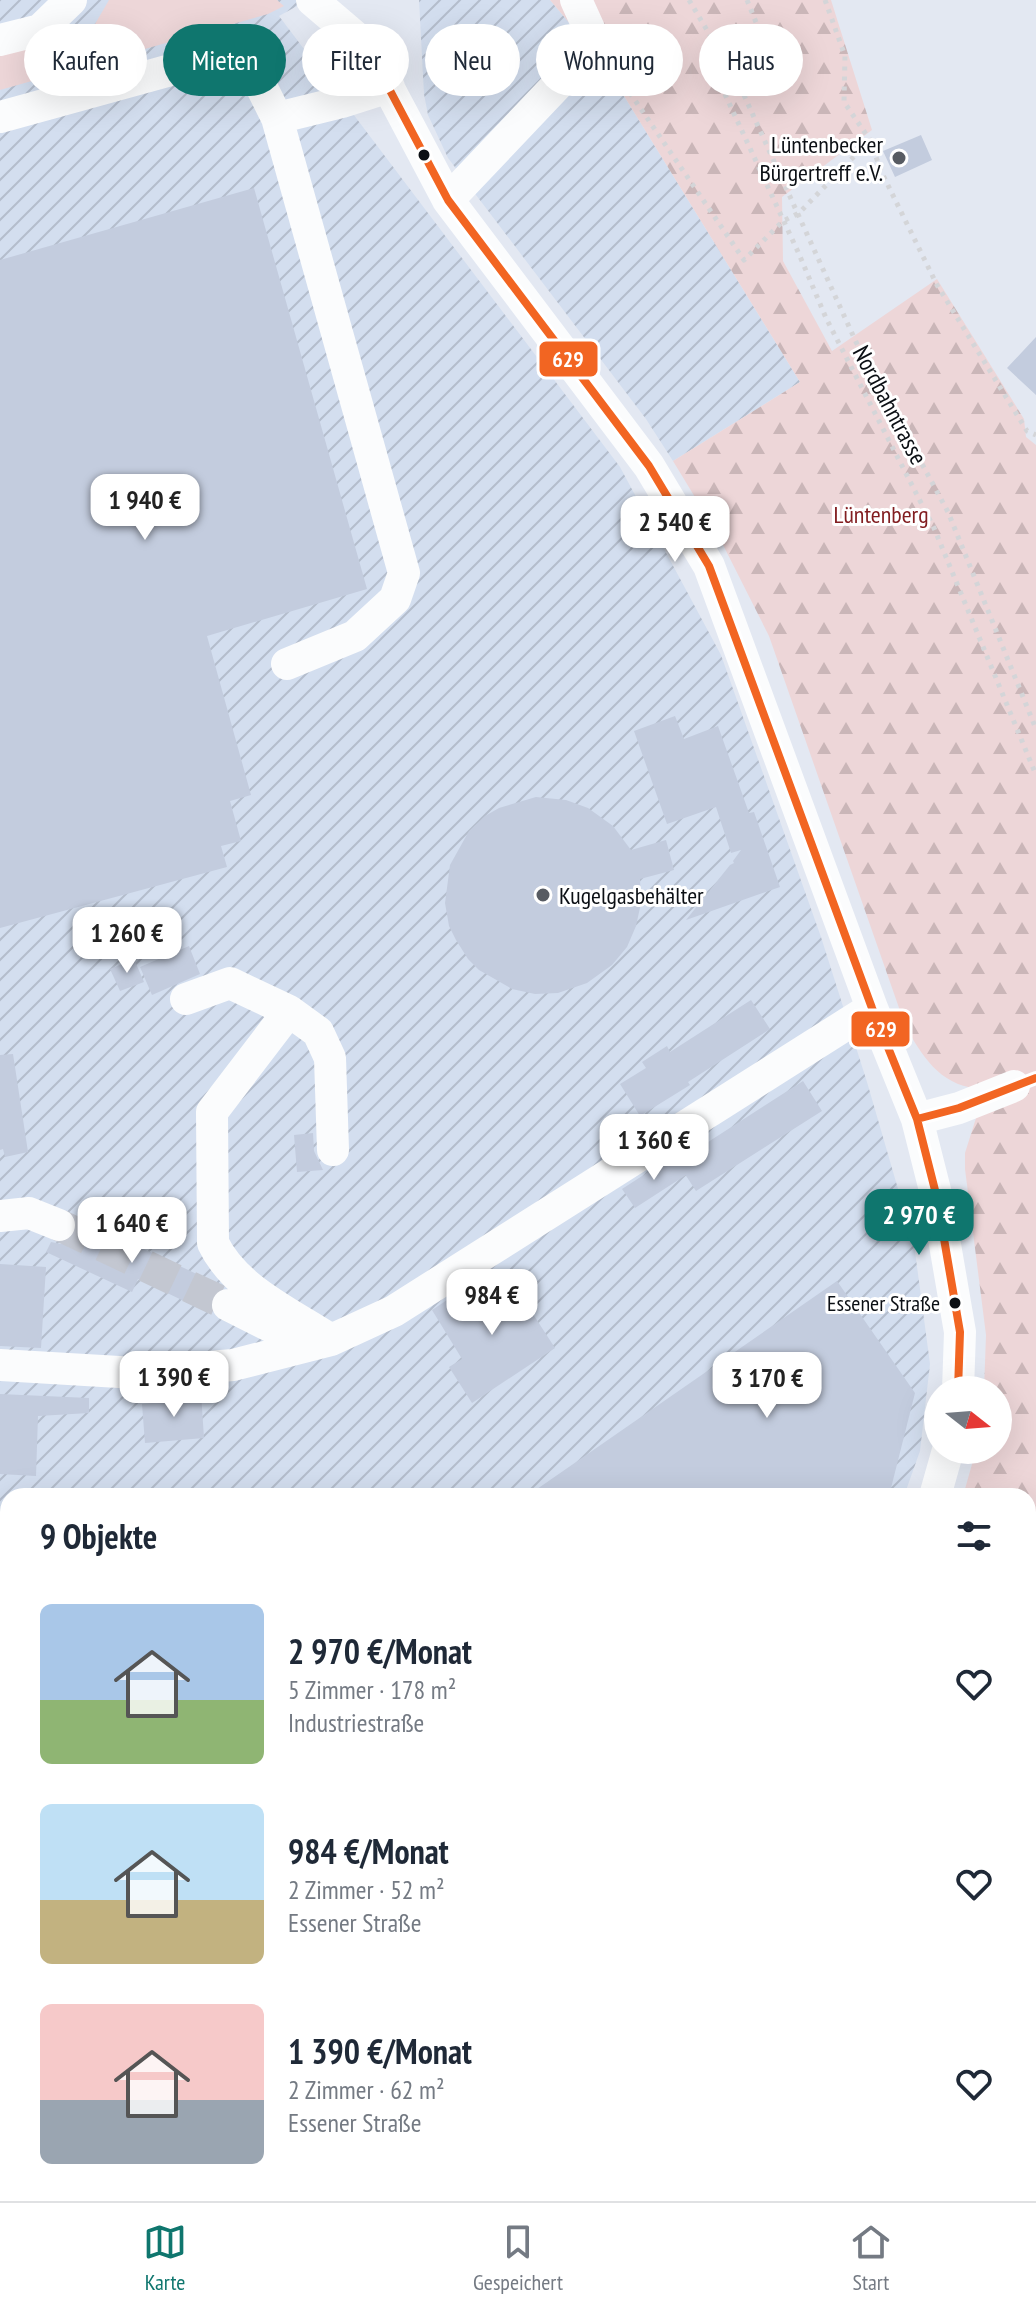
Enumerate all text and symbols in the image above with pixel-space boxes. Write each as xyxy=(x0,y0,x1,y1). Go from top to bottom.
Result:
chip: Kaufen xyxy=(24,24,147,96)
chip: Mieten xyxy=(163,24,286,96)
chip: Filter xyxy=(302,24,409,96)
chip: Neu xyxy=(425,24,520,96)
chip: Wohnung xyxy=(536,24,683,96)
chip: Haus xyxy=(699,24,803,96)
place label: Lüntenbecker Bürgertreff e.V. xyxy=(759,129,883,188)
unlabelled marker xyxy=(416,147,432,163)
marker: Lüntenbecker Bürgertreff e.V. xyxy=(890,149,908,167)
line badge: 629 xyxy=(538,340,599,378)
street label: Nordbahntrasse xyxy=(846,340,934,470)
text: 629 xyxy=(552,345,584,373)
pin: 1 940 € xyxy=(71,474,219,542)
text: 1 940 € xyxy=(109,483,181,516)
pin: 2 540 € xyxy=(601,496,749,564)
park label: Lüntenberg xyxy=(833,499,929,530)
text: 2 540 € xyxy=(639,505,711,538)
place label: Kugelgasbehälter xyxy=(559,880,704,911)
marker: Kugelgasbehälter xyxy=(534,886,552,904)
pin: 1 260 € xyxy=(53,907,201,975)
text: 1 260 € xyxy=(91,916,163,949)
line badge: 629 xyxy=(850,1010,911,1048)
text: 629 xyxy=(865,1015,897,1043)
pin: 1 360 € xyxy=(580,1114,728,1182)
text: 1 360 € xyxy=(618,1123,690,1156)
pin: 2 970 € xyxy=(845,1189,993,1257)
pin: 1 640 € xyxy=(58,1197,206,1265)
text: 2 970 € xyxy=(883,1198,955,1231)
text: 1 640 € xyxy=(96,1206,168,1239)
pin: 984 € xyxy=(436,1269,548,1337)
text: 984 € xyxy=(464,1278,520,1311)
place label: Essener Straße xyxy=(827,1289,940,1317)
marker: Essener Straße xyxy=(947,1295,963,1311)
pin: 1 390 € xyxy=(100,1351,248,1419)
pin: 3 170 € xyxy=(693,1352,841,1420)
text: 1 390 € xyxy=(138,1360,210,1393)
text: 3 170 € xyxy=(731,1361,803,1394)
north arrow xyxy=(924,1376,1012,1464)
map controls xyxy=(924,1376,1012,1464)
text: 9 Objekte xyxy=(40,1514,157,1558)
icon: filters xyxy=(952,1514,996,1558)
text: 2 970 €/Monat xyxy=(288,1629,472,1673)
icon: home xyxy=(104,1636,200,1732)
icon: heart xyxy=(952,1662,996,1706)
text: 5 Zimmer · 178 m² xyxy=(288,1673,456,1706)
text: Industriestraße xyxy=(288,1706,424,1739)
text: 984 €/Monat xyxy=(288,1829,449,1873)
icon: home xyxy=(104,1836,200,1932)
icon: heart xyxy=(952,1862,996,1906)
text: 2 Zimmer · 52 m² xyxy=(288,1873,445,1906)
text: Essener Straße xyxy=(288,1906,421,1939)
text: 1 390 €/Monat xyxy=(288,2029,472,2073)
icon: home xyxy=(104,2036,200,2132)
icon: heart xyxy=(952,2062,996,2106)
text: 2 Zimmer · 62 m² xyxy=(288,2073,445,2106)
text: Essener Straße xyxy=(288,2106,421,2139)
tab: Karte xyxy=(143,2220,187,2296)
tab: Gespeichert xyxy=(473,2220,563,2296)
tab: Start xyxy=(849,2220,893,2296)

